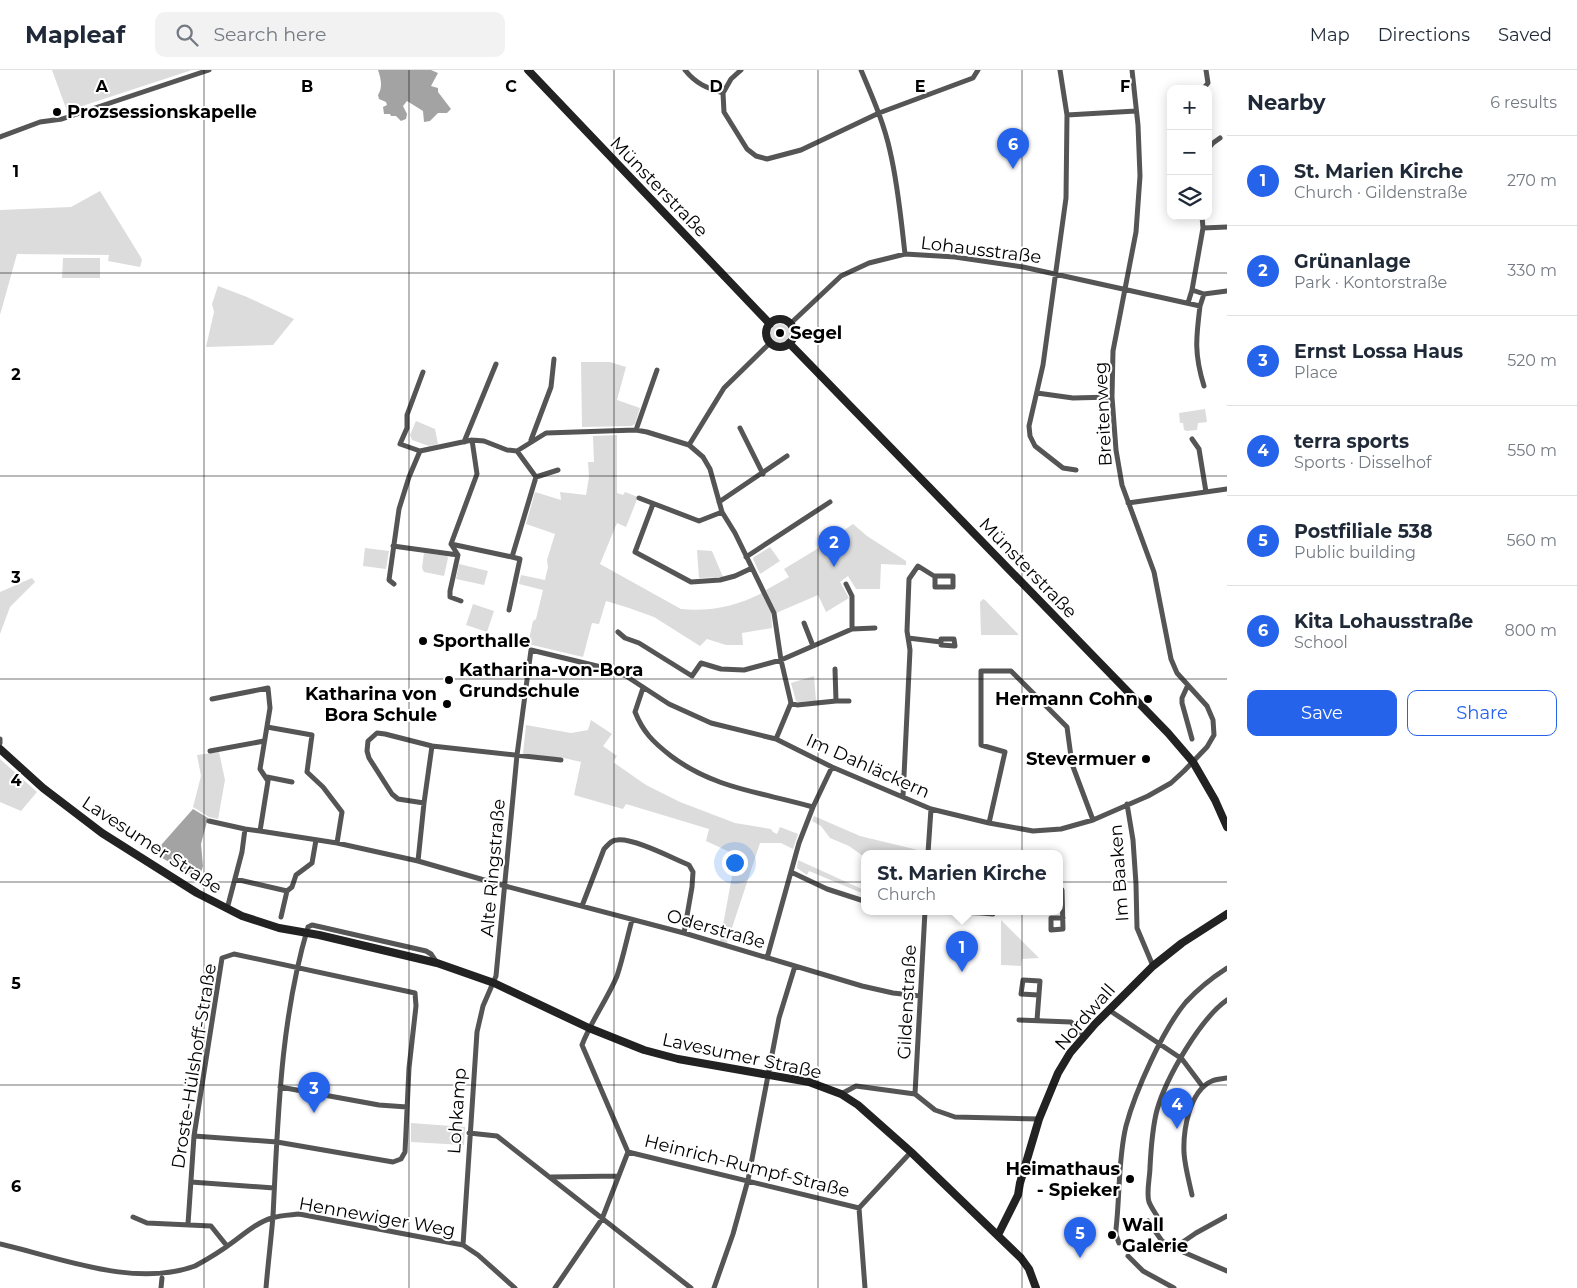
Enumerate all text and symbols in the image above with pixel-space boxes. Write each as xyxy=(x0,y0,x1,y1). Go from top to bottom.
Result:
search box xyxy=(155,12,505,57)
text: Mapleaf xyxy=(25,20,125,49)
icon: search xyxy=(173,21,201,49)
text: Search here xyxy=(213,23,326,46)
text: Map xyxy=(1310,24,1350,46)
text: Directions xyxy=(1378,24,1470,46)
text: Saved xyxy=(1498,24,1552,46)
text: A xyxy=(95,77,109,96)
text: B xyxy=(301,77,313,96)
text: C xyxy=(505,77,517,96)
text: D xyxy=(709,77,723,96)
text: E xyxy=(915,77,925,96)
text: F xyxy=(1120,77,1130,96)
map controls xyxy=(1167,85,1212,220)
button: + xyxy=(1167,85,1212,130)
text: Nearby xyxy=(1247,90,1326,115)
text: 6 results xyxy=(1490,93,1557,112)
place label: Prozsessionskapelle xyxy=(67,101,257,123)
marker: Prozsessionskapelle xyxy=(51,106,63,118)
pin: 6 xyxy=(997,128,1029,169)
button: − xyxy=(1167,130,1212,175)
street label: Münsterstraße xyxy=(605,132,713,242)
text: St. Marien Kirche xyxy=(1294,160,1463,183)
text: 1 xyxy=(13,162,19,181)
text: 1 xyxy=(1260,171,1266,190)
text: 270 m xyxy=(1507,171,1557,190)
button: layers xyxy=(1167,175,1212,220)
text: Church · Gildenstraße xyxy=(1294,183,1467,202)
street label: Lohausstraße xyxy=(919,232,1043,268)
text: Grünanlage xyxy=(1294,250,1411,273)
text: 2 xyxy=(1258,261,1268,280)
text: 330 m xyxy=(1507,261,1557,280)
text: Park · Kontorstraße xyxy=(1294,273,1447,292)
place label: Segel xyxy=(790,322,842,344)
marker: Segel xyxy=(774,327,786,339)
text: Ernst Lossa Haus xyxy=(1294,340,1463,363)
text: 3 xyxy=(1258,351,1268,370)
text: 520 m xyxy=(1507,351,1557,370)
street label: Breitenweg xyxy=(1089,361,1117,467)
text: Place xyxy=(1294,363,1338,382)
text: 2 xyxy=(11,365,21,384)
text: terra sports xyxy=(1294,430,1409,453)
text: 4 xyxy=(1257,441,1269,460)
text: 550 m xyxy=(1507,441,1557,460)
text: Sports · Disselhof xyxy=(1294,453,1431,472)
street label: Münsterstraße xyxy=(974,513,1082,623)
text: Postfiliale 538 xyxy=(1294,520,1433,543)
pin: 2 xyxy=(818,526,850,567)
text: 5 xyxy=(1258,531,1268,550)
text: 560 m xyxy=(1506,531,1557,550)
text: Public building xyxy=(1294,543,1416,562)
text: 3 xyxy=(10,568,21,587)
text: Kita Lohausstraße xyxy=(1294,610,1473,633)
text: 6 xyxy=(1258,621,1268,640)
text: 800 m xyxy=(1504,621,1557,640)
place label: Sporthalle xyxy=(433,630,530,652)
text: School xyxy=(1294,633,1348,652)
marker: Sporthalle xyxy=(417,635,429,647)
place label: Katharina-von-Bora Grundschule xyxy=(459,659,643,702)
marker: Katharina-von-Bora Grundschule xyxy=(443,674,455,686)
place label: Katharina von Bora Schule xyxy=(305,683,437,726)
place label: Hermann Cohn xyxy=(995,688,1138,710)
button: Save xyxy=(1247,690,1397,736)
button: Share xyxy=(1407,690,1557,736)
marker: Hermann Cohn xyxy=(1142,693,1154,705)
marker: Katharina von Bora Schule xyxy=(441,698,453,710)
street label: Im Dahläckern xyxy=(803,729,933,803)
place label: Stevermuer xyxy=(1026,748,1136,770)
marker: Stevermuer xyxy=(1140,753,1152,765)
text: 4 xyxy=(10,771,22,790)
street label: Lavesumer Straße xyxy=(78,792,226,899)
street label: Alte Ringstraße xyxy=(476,798,510,938)
street label: Im Baaken xyxy=(1105,824,1133,922)
your location xyxy=(722,850,748,876)
popup xyxy=(861,850,1063,915)
text: St. Marien Kirche xyxy=(877,862,1047,885)
text: Church xyxy=(877,885,936,904)
street label: Oderstraße xyxy=(664,904,768,954)
pin: 1 xyxy=(946,931,978,972)
street label: Gildenstraße xyxy=(893,944,921,1060)
street label: Droste-Hülshoff-Straße xyxy=(167,962,221,1170)
text: 5 xyxy=(11,974,21,993)
street label: Nordwall xyxy=(1050,979,1120,1055)
street label: Lavesumer Straße xyxy=(660,1028,824,1084)
street label: Lohkamp xyxy=(443,1067,471,1155)
pin: 3 xyxy=(298,1072,330,1113)
pin: 4 xyxy=(1161,1088,1193,1129)
street label: Heinrich-Rumpf-Straße xyxy=(642,1130,852,1202)
place label: Heimathaus - Spieker xyxy=(1005,1158,1120,1201)
marker: Heimathaus - Spieker xyxy=(1124,1173,1136,1185)
text: 6 xyxy=(11,1177,21,1196)
street label: Hennewiger Weg xyxy=(297,1192,457,1242)
place label: Wall Galerie xyxy=(1122,1214,1188,1257)
pin: 5 xyxy=(1064,1217,1096,1258)
marker: Wall Galerie xyxy=(1106,1229,1118,1241)

